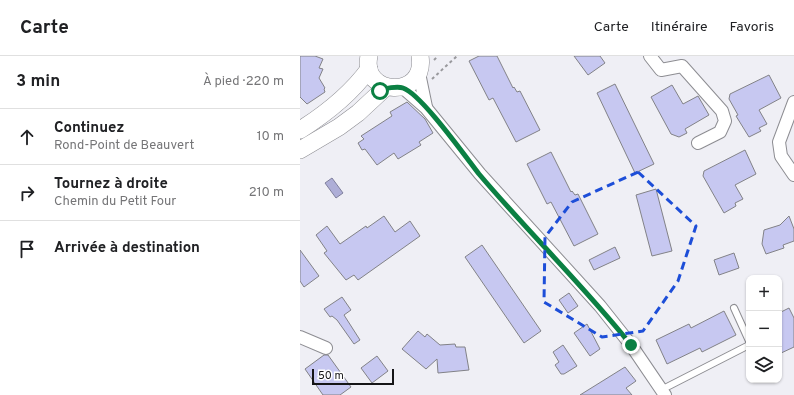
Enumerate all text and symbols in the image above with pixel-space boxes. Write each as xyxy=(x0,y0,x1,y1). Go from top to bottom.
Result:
text: Carte xyxy=(20,16,69,40)
text: Carte xyxy=(594,19,629,36)
text: Itinéraire xyxy=(651,19,708,36)
text: Favoris xyxy=(730,19,774,36)
text: 3 min xyxy=(16,71,60,93)
text: À pied · 220 m xyxy=(203,74,284,90)
route start xyxy=(371,82,389,100)
text: Continuez xyxy=(54,119,124,138)
icon: ahead xyxy=(16,126,38,148)
text: 10 m xyxy=(257,129,284,145)
text: Rond-Point de Beauvert xyxy=(54,138,194,154)
text: Tournez à droite xyxy=(54,175,168,194)
icon: right xyxy=(16,182,38,204)
text: 210 m xyxy=(249,185,284,201)
text: Chemin du Petit Four xyxy=(54,194,176,210)
icon: arrive xyxy=(16,238,38,260)
text: Arrivée à destination xyxy=(54,239,200,258)
map controls xyxy=(746,275,782,383)
button: + xyxy=(746,275,782,311)
button: − xyxy=(746,311,782,347)
route end xyxy=(622,336,640,354)
button: layers xyxy=(746,347,782,383)
scale bar xyxy=(312,367,394,386)
text: 50 m xyxy=(318,369,344,383)

